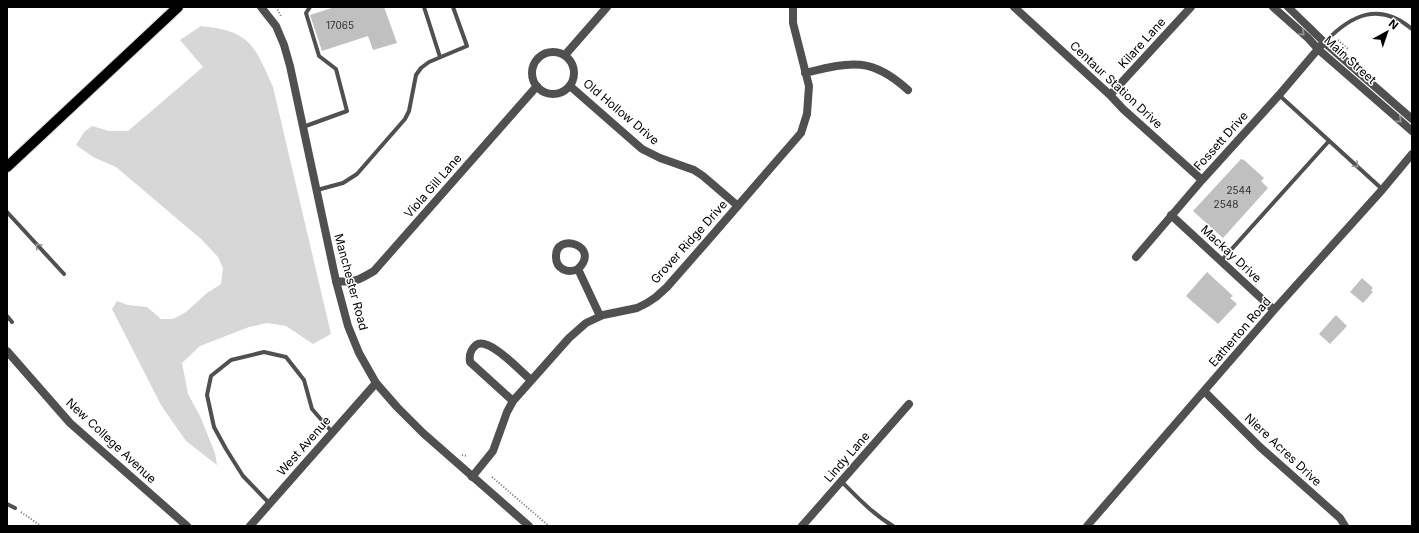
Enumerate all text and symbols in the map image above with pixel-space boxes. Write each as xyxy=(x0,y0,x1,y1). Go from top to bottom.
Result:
north arrow xyxy=(1367,12,1407,52)
street label: Kilare Lane xyxy=(1115,14,1168,71)
text: N xyxy=(1386,16,1401,32)
house number: 17065 xyxy=(326,19,354,31)
one-way arrow xyxy=(1297,28,1305,35)
street label: Main Street xyxy=(1321,32,1379,87)
street label: Centaur Station Drive xyxy=(1067,38,1166,131)
street label: Old Hollow Drive xyxy=(580,75,662,148)
street label: Fossett Drive xyxy=(1190,108,1251,173)
one-way arrow xyxy=(1394,115,1402,122)
street label: Viola Gill Lane xyxy=(401,151,465,221)
one-way arrow xyxy=(1351,161,1358,168)
house number: 2544 xyxy=(1226,184,1252,196)
street label: Grover Ridge Drive xyxy=(647,197,730,286)
house number: 2548 xyxy=(1214,198,1238,210)
street label: Mackay Drive xyxy=(1198,222,1265,286)
street label: Manchester Road xyxy=(331,232,372,332)
one-way arrow xyxy=(36,243,43,250)
street label: Eatherton Road xyxy=(1205,294,1274,369)
street label: New College Avenue xyxy=(63,395,159,486)
street label: Niere Acres Drive xyxy=(1242,410,1325,489)
street label: West Avenue xyxy=(274,413,334,479)
street label: Lindy Lane xyxy=(821,428,873,485)

